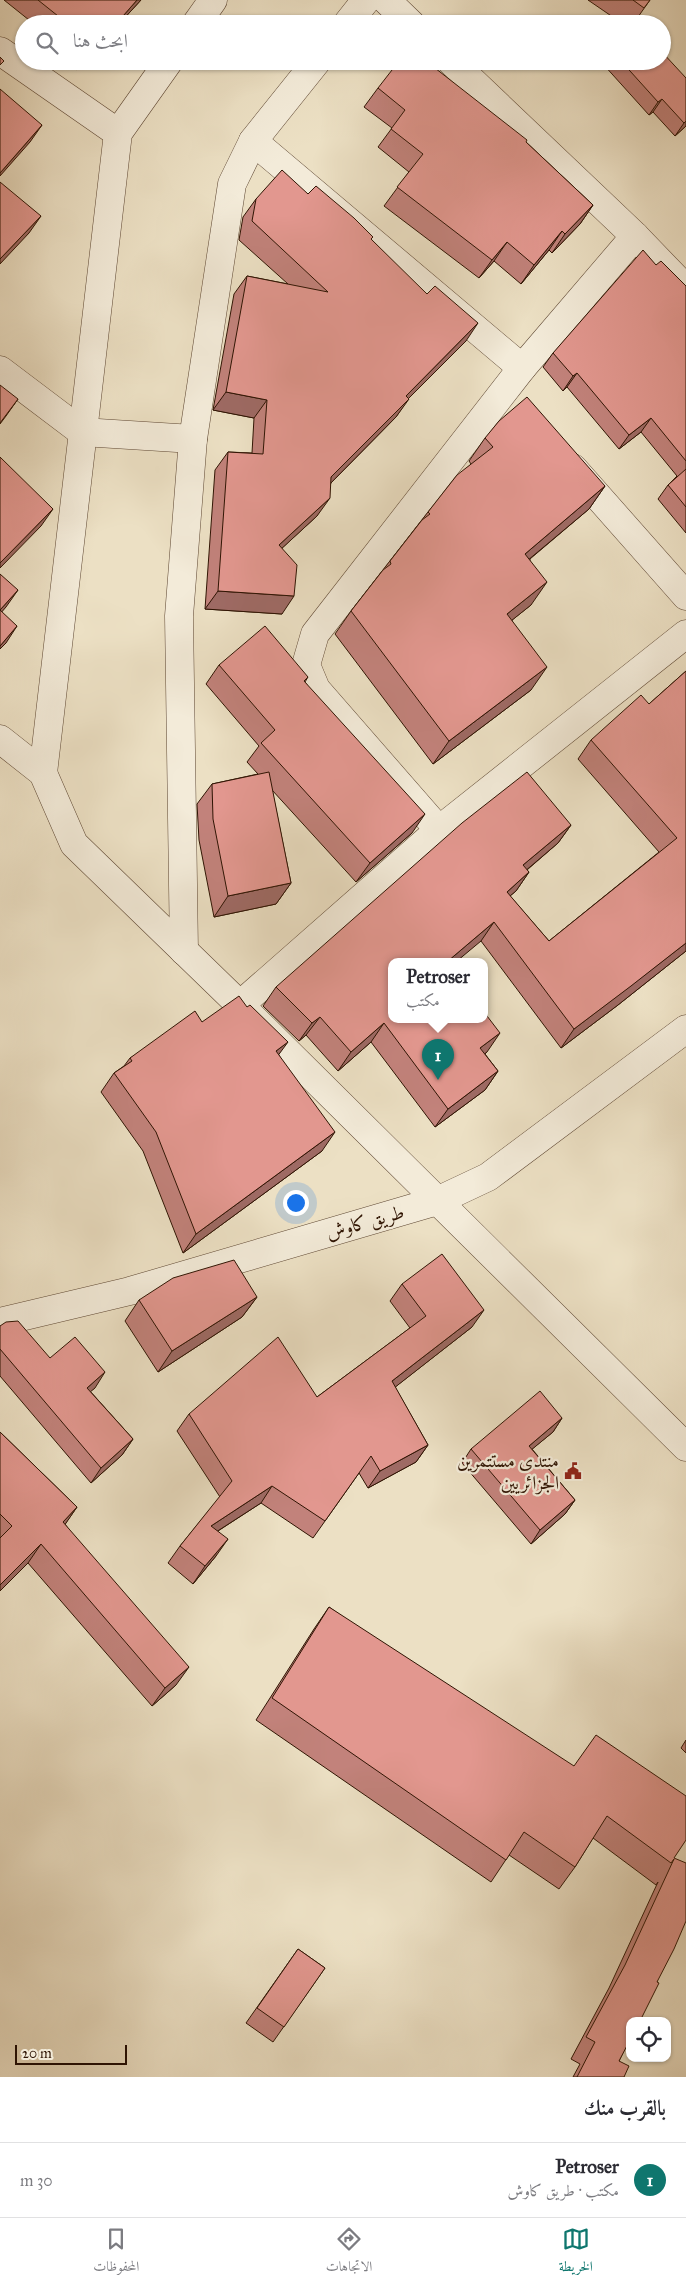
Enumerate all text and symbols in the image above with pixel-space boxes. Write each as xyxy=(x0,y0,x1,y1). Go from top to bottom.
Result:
search box xyxy=(15,15,671,70)
icon: search xyxy=(33,29,61,57)
text: ابحث هنا xyxy=(73,29,128,52)
popup xyxy=(388,958,488,1023)
text: Petroser xyxy=(406,965,470,988)
text: مكتب xyxy=(406,991,440,1010)
pin: 1 xyxy=(422,1039,454,1080)
your location xyxy=(283,1190,309,1216)
street label: طريق كاوش xyxy=(323,1200,407,1245)
place label: منتدى مستتمرين الجزائريين xyxy=(457,1449,559,1495)
public building icon: منتدى مستتمرين الجزائريين xyxy=(563,1461,583,1481)
map controls xyxy=(626,2017,671,2062)
button: locate xyxy=(626,2017,671,2062)
scale bar xyxy=(15,2042,128,2065)
text: 20 m xyxy=(22,2045,52,2062)
text: بالقرب منك xyxy=(584,2095,666,2121)
text: Petroser xyxy=(555,2155,619,2178)
text: 30 m xyxy=(20,2171,53,2190)
text: 1 xyxy=(647,2171,653,2190)
text: مكتب · طريق كاوش xyxy=(508,2181,619,2200)
tab: المحفوظات xyxy=(93,2225,139,2280)
tab: الاتجاهات xyxy=(326,2225,372,2280)
tab: الخريطة xyxy=(559,2225,593,2280)

